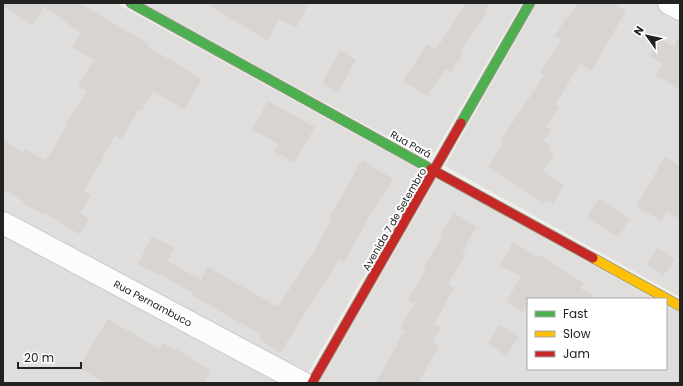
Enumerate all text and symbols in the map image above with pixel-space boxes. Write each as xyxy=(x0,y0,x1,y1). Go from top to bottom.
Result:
north arrow xyxy=(627,16,667,56)
text: N xyxy=(630,23,648,38)
street label: Rua Pará xyxy=(387,127,434,162)
street label: Avenida 7 de Setembro xyxy=(359,165,430,273)
street label: Rua Pernambuco xyxy=(111,276,195,330)
legend xyxy=(527,298,667,370)
text: Fast xyxy=(563,305,588,322)
text: Slow xyxy=(563,325,591,342)
scale bar xyxy=(18,344,81,370)
text: Jam xyxy=(563,345,590,362)
text: 20 m xyxy=(24,349,54,366)

